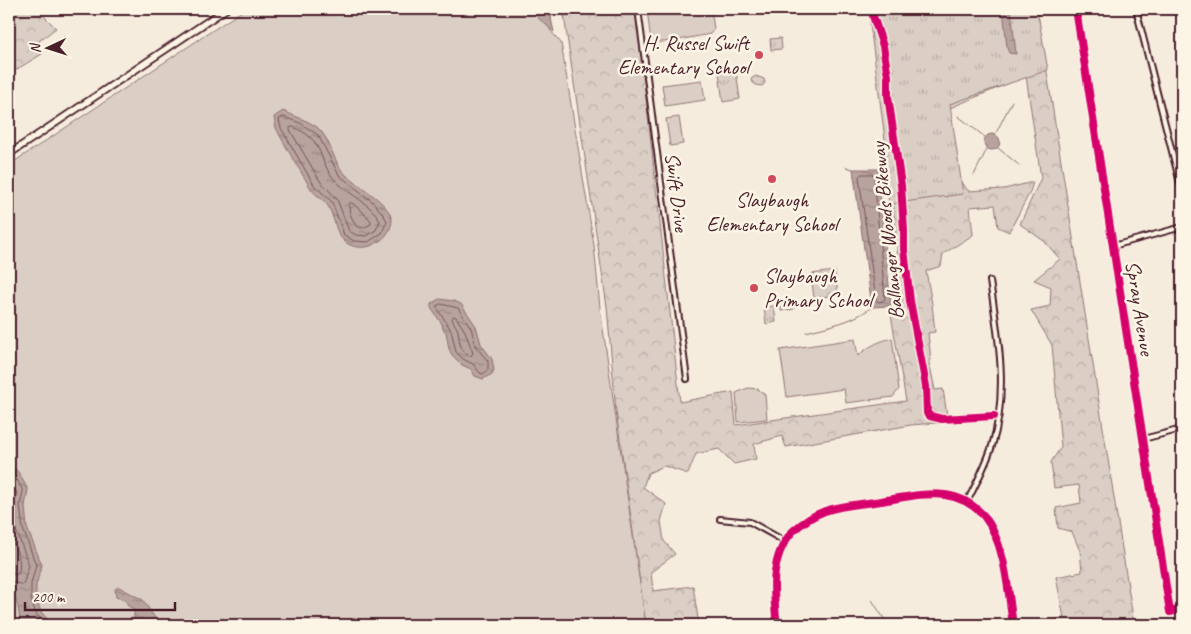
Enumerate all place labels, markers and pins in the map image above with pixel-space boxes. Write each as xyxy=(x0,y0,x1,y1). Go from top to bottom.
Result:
place label: H. Russel Swift Elementary School xyxy=(618,30,752,80)
marker: H. Russel Swift Elementary School xyxy=(753,49,765,61)
marker: Slaybaugh Elementary School xyxy=(766,173,778,185)
place label: Slaybaugh Elementary School xyxy=(706,187,841,237)
place label: Slaybaugh Primary School xyxy=(764,263,875,313)
marker: Slaybaugh Primary School xyxy=(748,282,760,294)

